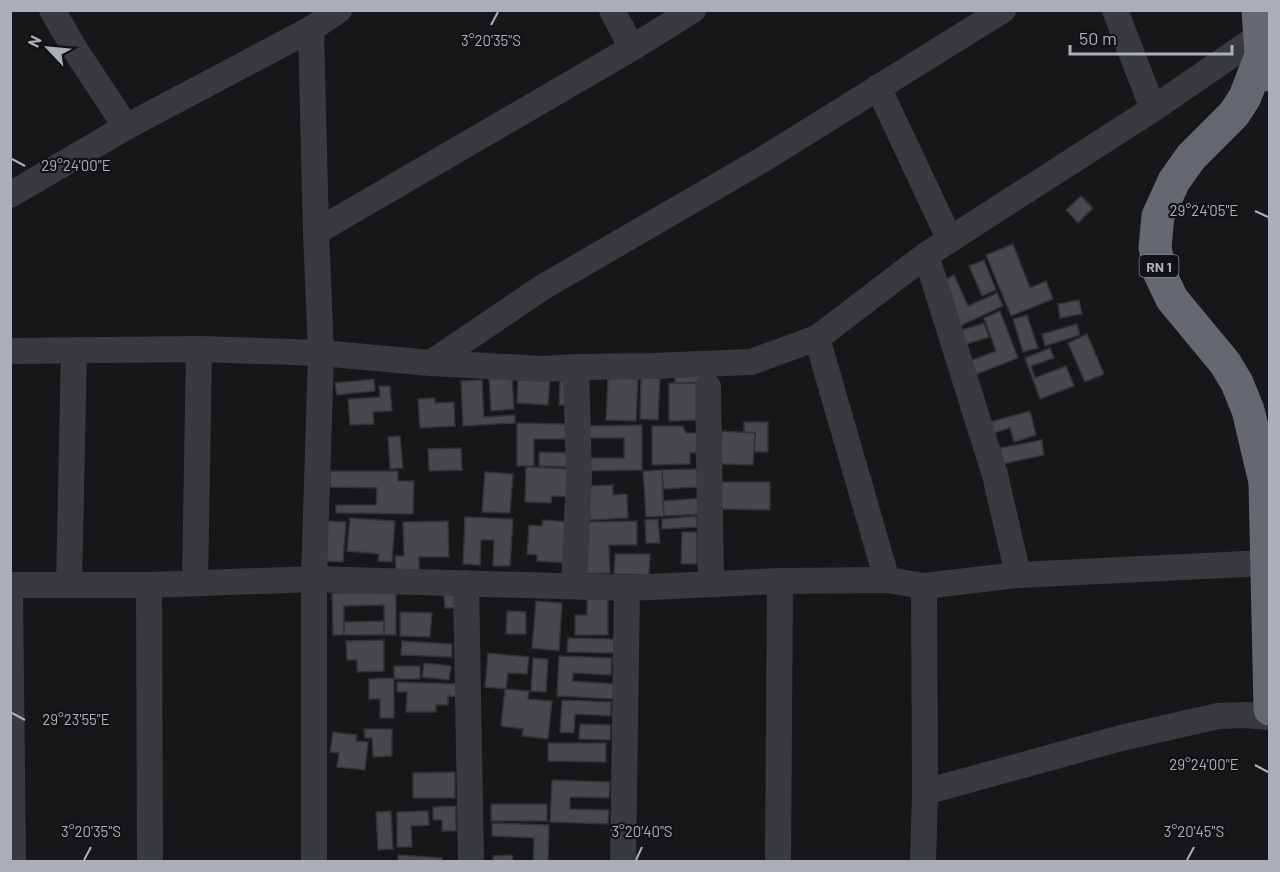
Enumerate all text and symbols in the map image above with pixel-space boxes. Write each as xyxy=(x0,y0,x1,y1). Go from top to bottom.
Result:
north arrow xyxy=(18,18,78,78)
scale bar xyxy=(1070,18,1232,56)
text: 50 m xyxy=(1079,27,1117,49)
text: 3°20'35"S xyxy=(461,31,521,49)
text: N xyxy=(23,32,45,50)
text: 29°24'00"E xyxy=(41,156,111,174)
text: 29°24'05"E xyxy=(1170,201,1238,219)
road number: RN 1 xyxy=(1140,255,1178,277)
text: 29°23'55"E xyxy=(42,710,110,728)
text: 29°24'00"E xyxy=(1169,755,1239,773)
text: 3°20'35"S xyxy=(61,822,121,840)
text: 3°20'40"S xyxy=(611,822,673,840)
text: 3°20'45"S xyxy=(1164,822,1224,840)

